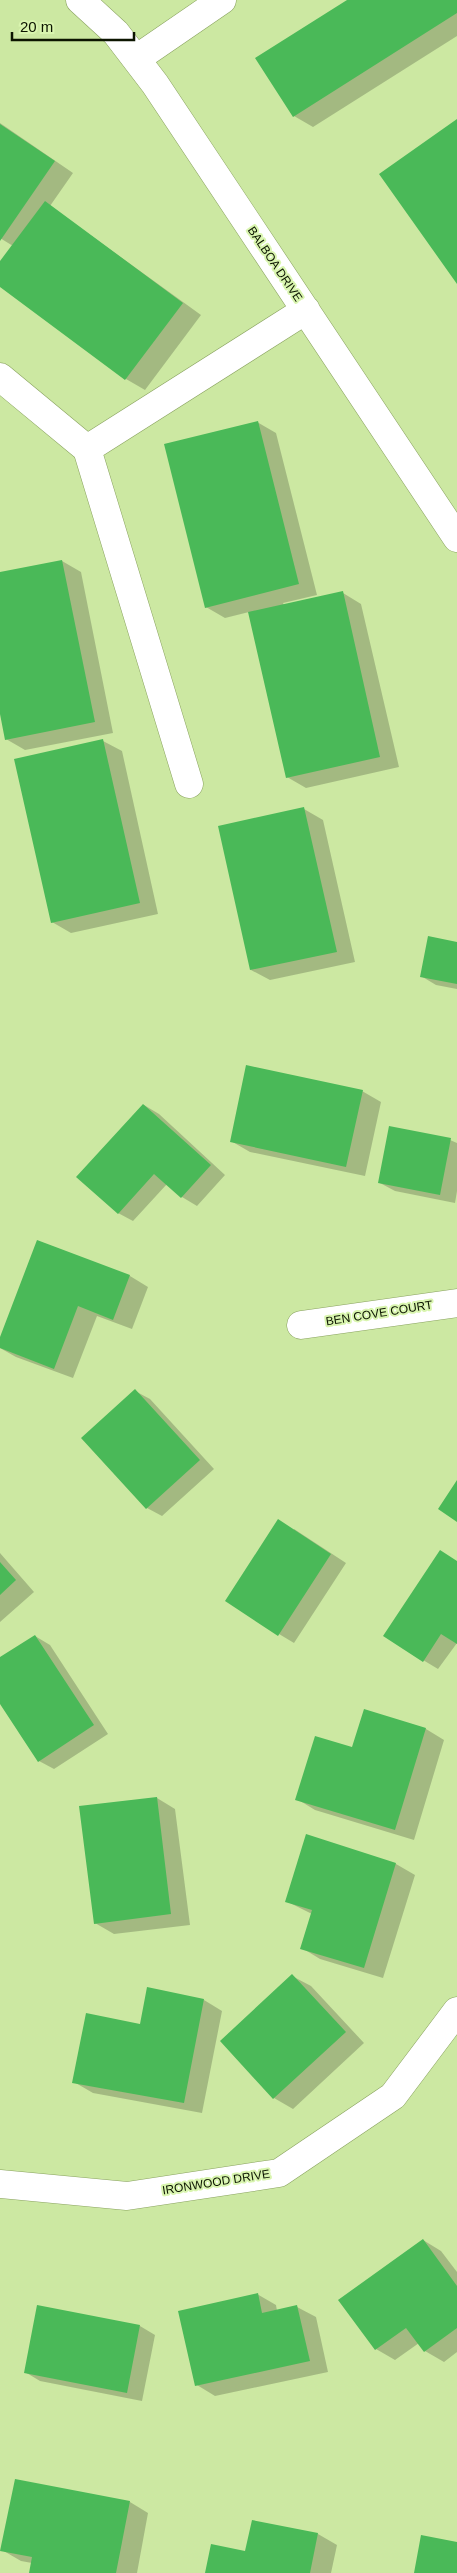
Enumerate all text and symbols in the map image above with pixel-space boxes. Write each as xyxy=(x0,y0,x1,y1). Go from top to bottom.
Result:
scale bar xyxy=(12,10,135,42)
text: 20 m xyxy=(20,18,53,35)
street label: BALBOA DRIVE xyxy=(245,224,305,304)
street label: BEN COVE COURT xyxy=(325,1298,434,1328)
street label: IRONWOOD DRIVE xyxy=(161,2167,271,2197)

